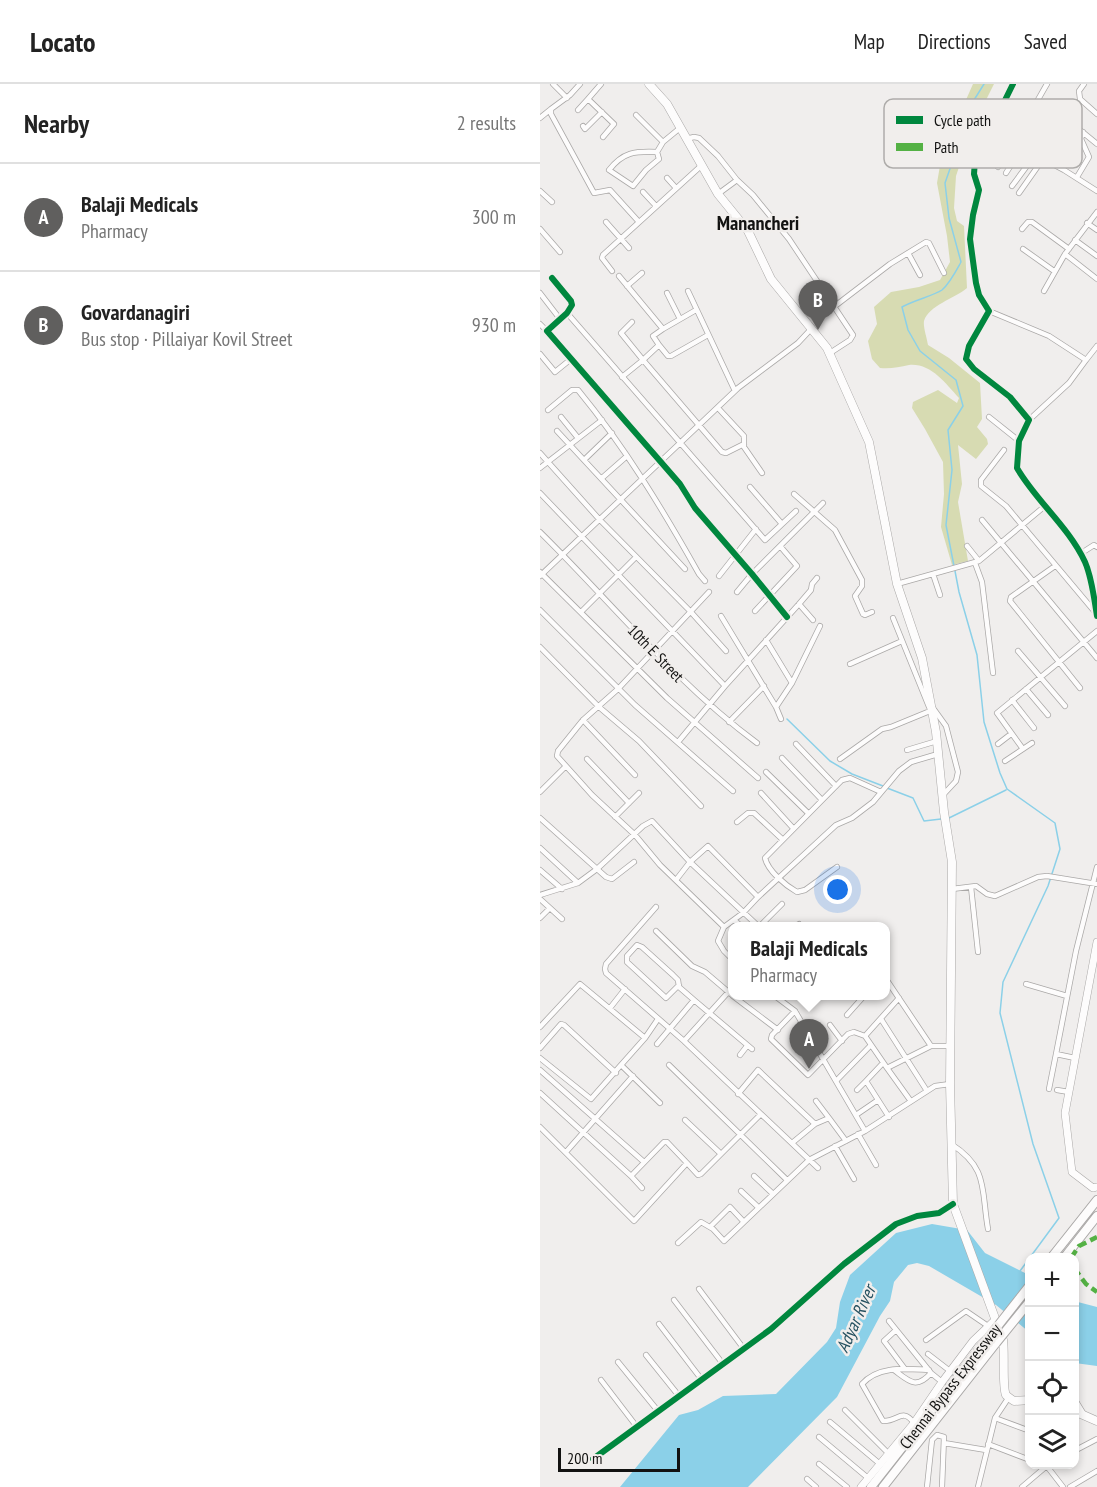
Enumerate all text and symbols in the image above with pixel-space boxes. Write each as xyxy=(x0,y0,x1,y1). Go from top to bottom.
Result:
text: Locato xyxy=(30,23,96,60)
text: Map xyxy=(854,28,885,55)
text: Directions xyxy=(918,28,991,55)
text: Saved xyxy=(1024,28,1067,55)
legend xyxy=(884,99,1082,168)
text: Nearby xyxy=(24,107,89,140)
text: 2 results xyxy=(457,110,516,136)
text: Cycle path xyxy=(934,110,991,130)
text: Path xyxy=(934,137,959,157)
text: Balaji Medicals xyxy=(81,190,198,218)
text: A xyxy=(38,204,49,230)
text: 300 m xyxy=(472,204,516,230)
district label: Manancheri xyxy=(717,210,799,236)
text: Pharmacy xyxy=(81,218,148,244)
pin: B xyxy=(798,280,838,330)
text: Govardanagiri xyxy=(81,298,190,326)
text: B xyxy=(39,312,48,338)
text: 930 m xyxy=(472,312,516,338)
text: Bus stop · Pillaiyar Kovil Street xyxy=(81,326,292,352)
street label: 10th E Street xyxy=(624,620,689,686)
your location xyxy=(823,875,852,904)
popup xyxy=(728,922,890,1000)
text: Balaji Medicals xyxy=(750,934,868,962)
text: Pharmacy xyxy=(750,962,817,988)
pin: A xyxy=(790,1020,828,1069)
map controls xyxy=(1025,1253,1079,1469)
button: + xyxy=(1025,1253,1079,1307)
water label: Adyar River xyxy=(831,1279,882,1356)
button: − xyxy=(1025,1307,1079,1361)
street label: Chennai Bypass Expressway xyxy=(895,1319,1005,1453)
button: locate xyxy=(1025,1361,1079,1415)
button: layers xyxy=(1025,1415,1079,1469)
scale bar xyxy=(558,1445,680,1472)
text: 200 m xyxy=(567,1448,602,1468)

